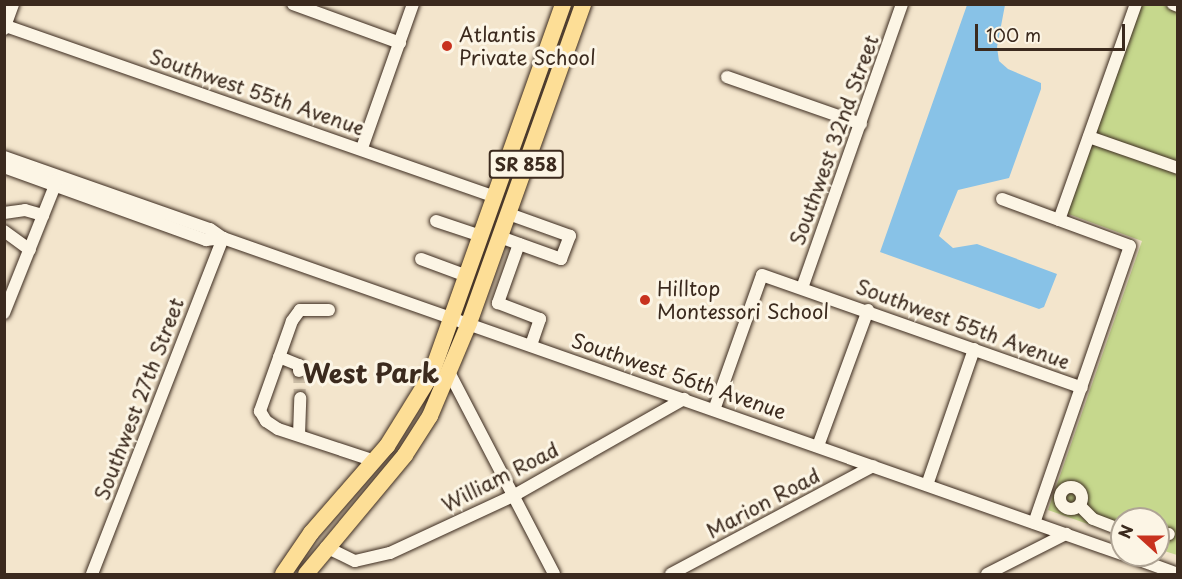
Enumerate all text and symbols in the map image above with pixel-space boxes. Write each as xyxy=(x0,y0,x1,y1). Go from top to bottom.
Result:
scale bar xyxy=(978,12,1128,50)
text: 100 m xyxy=(986,21,1041,48)
place label: Atlantis Private School xyxy=(459,22,596,69)
street label: Southwest 32nd Street xyxy=(785,31,883,249)
marker: Atlantis Private School xyxy=(440,39,454,53)
street label: Southwest 55th Avenue xyxy=(146,44,368,140)
road number: SR 858 xyxy=(487,149,565,179)
street label: Southwest 55th Avenue xyxy=(853,274,1073,374)
place label: Hilltop Montessori School xyxy=(657,276,830,323)
marker: Hilltop Montessori School xyxy=(638,293,652,307)
street label: Southwest 27th Street xyxy=(89,294,189,504)
street label: Southwest 56th Avenue xyxy=(567,328,791,424)
district label: West Park xyxy=(303,357,439,389)
street label: William Road xyxy=(438,437,562,517)
street label: Marion Road xyxy=(703,463,823,543)
north arrow xyxy=(1110,507,1170,567)
text: N xyxy=(1112,521,1139,541)

